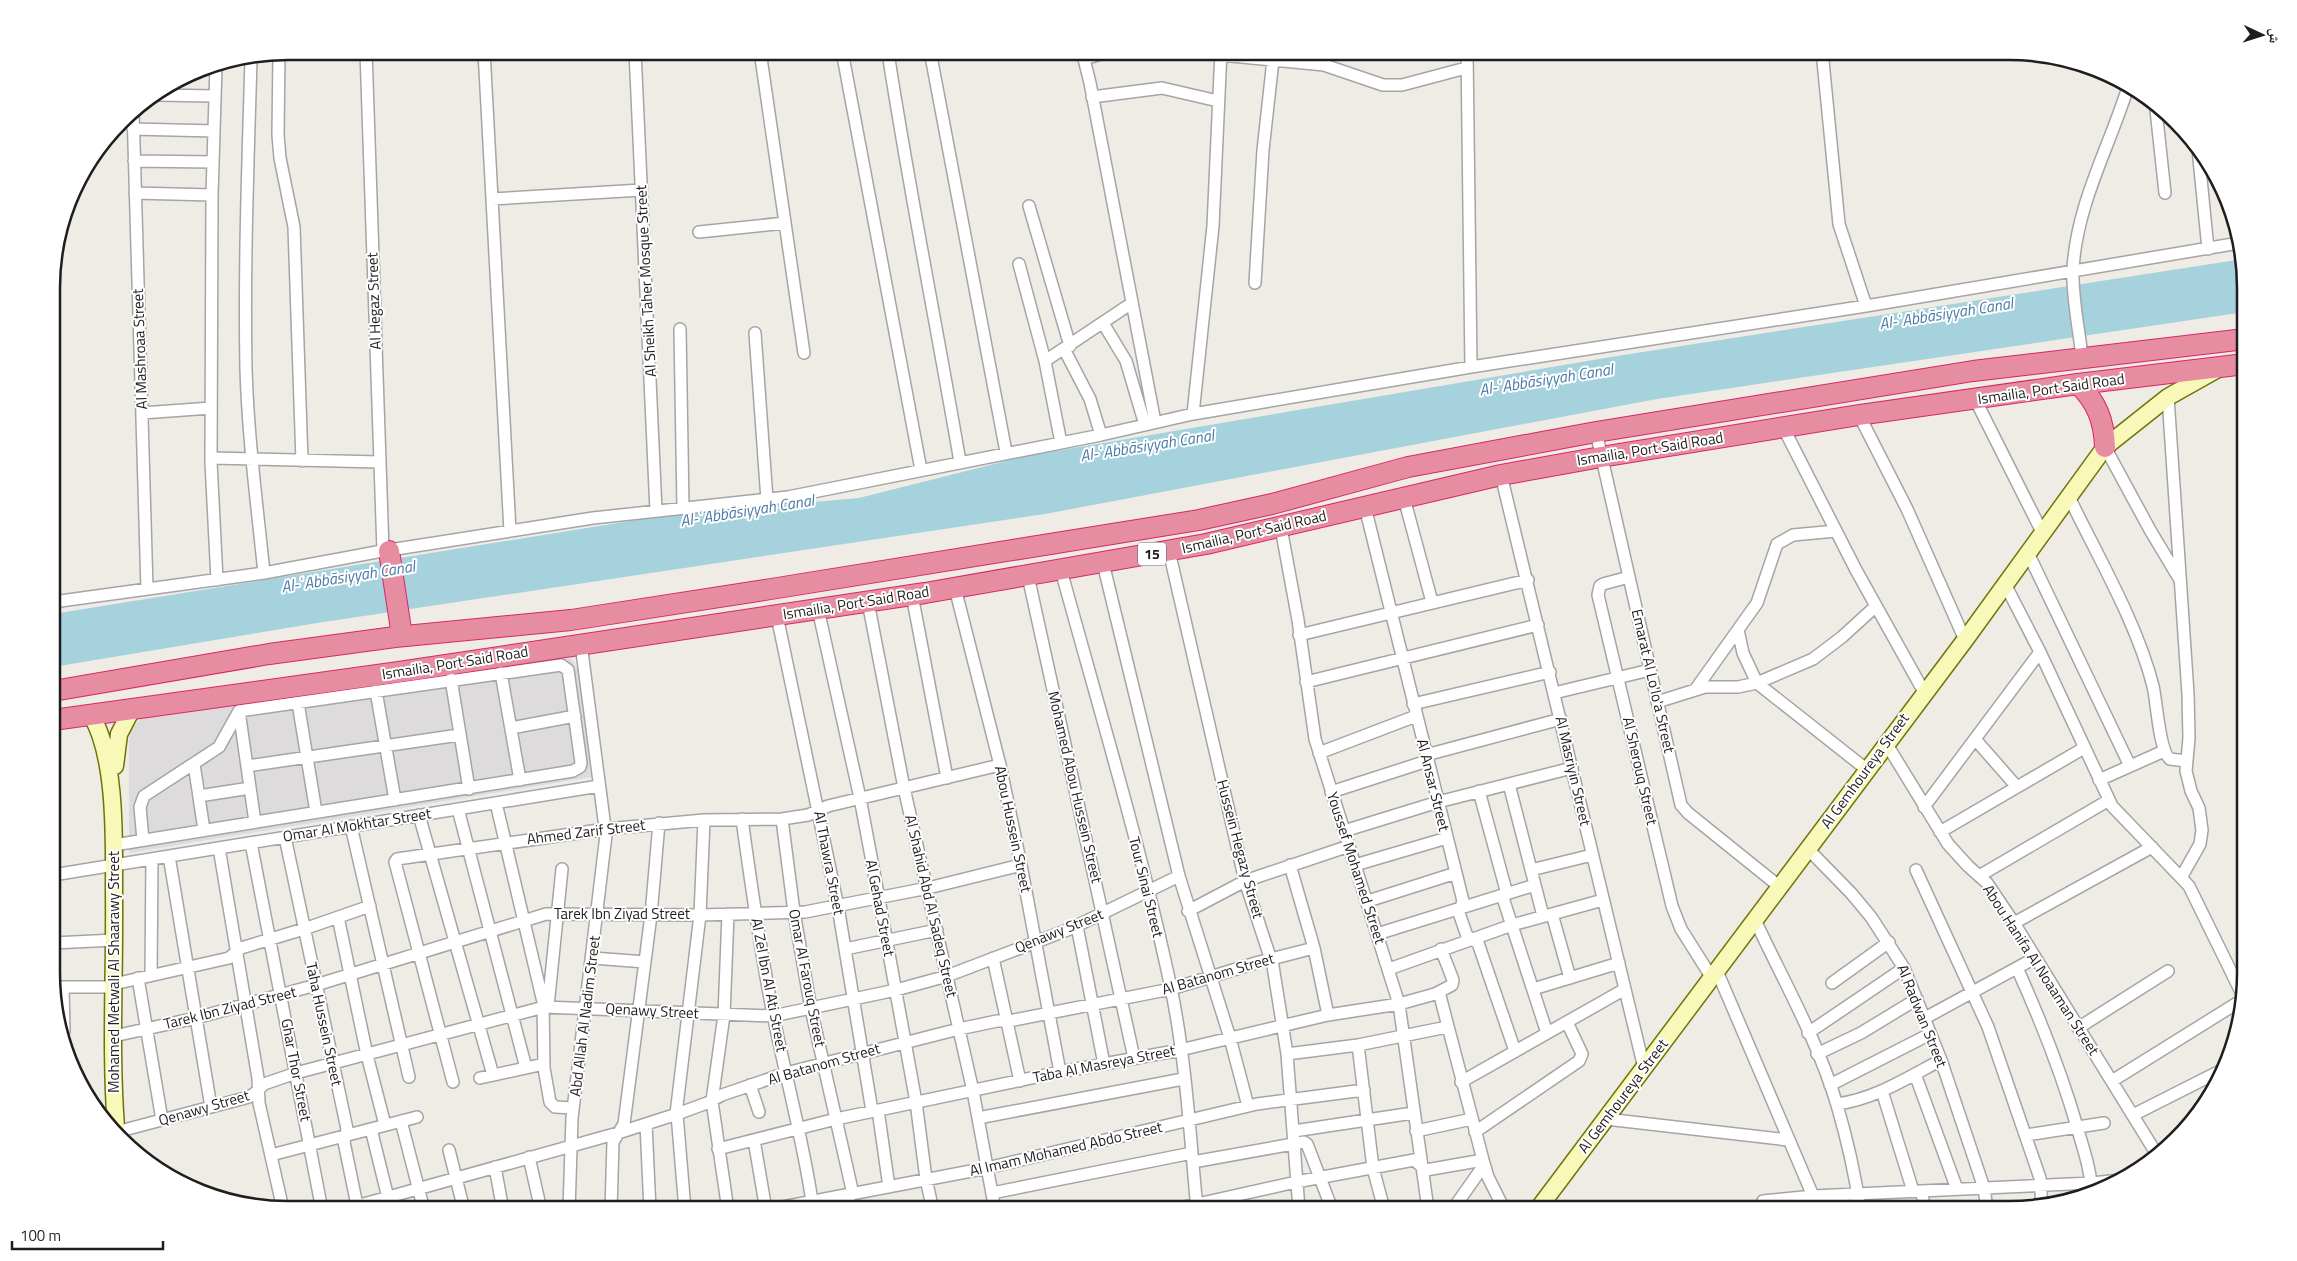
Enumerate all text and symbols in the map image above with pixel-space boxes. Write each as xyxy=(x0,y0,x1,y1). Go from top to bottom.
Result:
north arrow xyxy=(2237,10,2287,60)
text: ش xyxy=(2264,28,2286,44)
street label: Al Sheikh Taher Mosque Street xyxy=(629,184,662,378)
street label: Al Hegaz Street xyxy=(360,251,387,350)
street label: Al Mashroaa Street xyxy=(126,288,153,410)
water label: Al-ʿAbbāsiyyah Canal xyxy=(1877,290,2016,335)
water label: Al-ʿAbbāsiyyah Canal xyxy=(1477,356,1616,401)
street label: Ismailia, Port Said Road xyxy=(1976,367,2126,410)
water label: Al-ʿAbbāsiyyah Canal xyxy=(1078,422,1217,467)
street label: Ismailia, Port Said Road xyxy=(1575,426,1725,471)
water label: Al-ʿAbbāsiyyah Canal xyxy=(678,487,817,532)
street label: Ismailia, Port Said Road xyxy=(1179,504,1329,559)
road number: 15 xyxy=(1138,542,1166,566)
water label: Al-ʿAbbāsiyyah Canal xyxy=(279,553,418,598)
street label: Ismailia, Port Said Road xyxy=(781,580,931,625)
street label: Emarat Al Lo'lo'a Street xyxy=(1626,607,1681,756)
street label: Ismailia, Port Said Road xyxy=(380,640,530,685)
street label: Mohamed Abou Hussein Street xyxy=(1042,689,1109,886)
street label: Al Gemhoureya Street xyxy=(1815,707,1915,833)
street label: Al Masriyin Street xyxy=(1550,714,1597,829)
street label: Al Sherouq Street xyxy=(1617,715,1664,828)
street label: Al Ansar Street xyxy=(1411,736,1456,834)
street label: Abou Hussein Street xyxy=(989,763,1038,895)
street label: Hussein Hegazy Street xyxy=(1211,777,1270,922)
street label: Youssef Mohamed Street xyxy=(1321,789,1392,948)
street label: Omar Al Mokhtar Street xyxy=(281,801,433,848)
street label: Al Thawra Street xyxy=(808,809,851,917)
street label: Al Shahid Abd Al Sadeq Street xyxy=(899,812,964,1000)
street label: Ahmed Zarif Street xyxy=(525,813,647,850)
street label: Tour Sinai Street xyxy=(1123,834,1170,940)
street label: Mohamed Metwali Al Shaarawy Street xyxy=(102,850,125,1093)
street label: Al Gehad Street xyxy=(860,858,901,959)
street label: Abou Hanifa Al Noaaman Street xyxy=(1977,880,2106,1060)
street label: Tarek Ibn Ziyad Street xyxy=(554,902,691,925)
street label: Qenawy Street xyxy=(1011,902,1107,959)
street label: Omar Al Farouq Street xyxy=(783,907,832,1049)
street label: Al Zel Ibn Al Ati Street xyxy=(745,916,794,1054)
street label: Abd Allah Al Nadim Street xyxy=(563,933,606,1098)
street label: Al Batanom Street xyxy=(1159,946,1277,1001)
street label: Taha Hussein Street xyxy=(300,960,349,1089)
street label: Al Radwan Street xyxy=(1891,961,1954,1071)
street label: Tarek Ibn Ziyad Street xyxy=(161,980,299,1035)
street label: Qenawy Street xyxy=(605,997,700,1024)
street label: Ghar Thor Street xyxy=(275,1017,318,1124)
street label: Al Gemhoureya Street xyxy=(1572,1033,1674,1158)
street label: Al Batanom Street xyxy=(765,1036,883,1091)
street label: Taba Al Masreya Street xyxy=(1031,1038,1178,1089)
street label: Qenawy Street xyxy=(156,1083,253,1131)
street label: Al Imam Mohamed Abdo Street xyxy=(967,1115,1165,1182)
scale bar xyxy=(12,1218,164,1250)
text: 100 m xyxy=(20,1224,61,1247)

